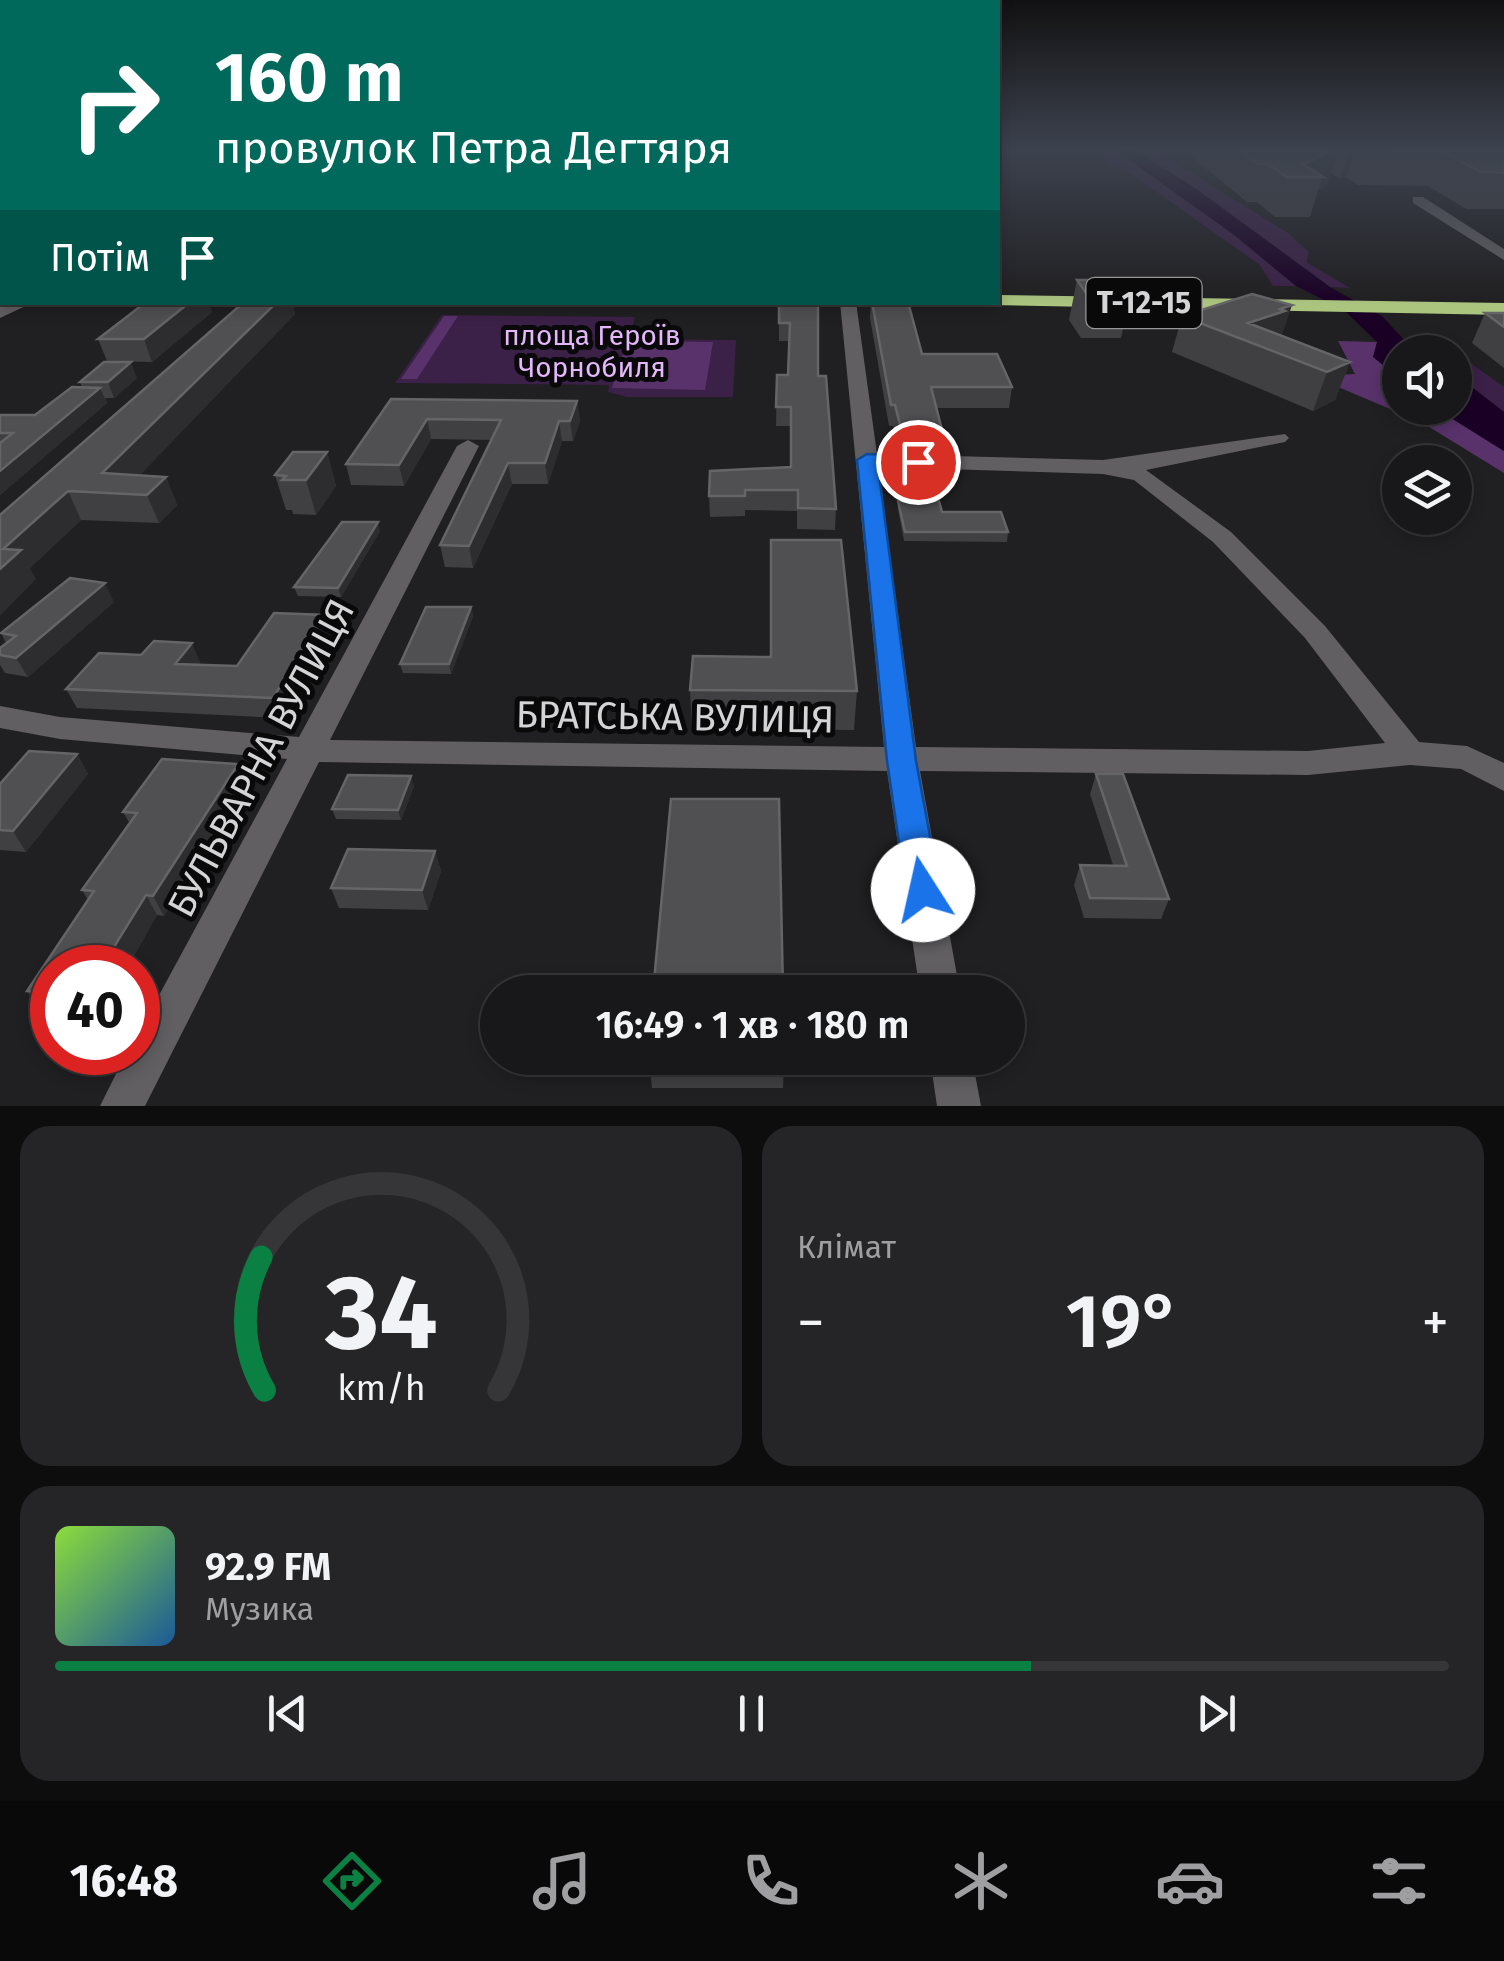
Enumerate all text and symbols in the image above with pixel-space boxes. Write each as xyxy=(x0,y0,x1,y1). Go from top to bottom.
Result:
text: 160 m xyxy=(215,36,404,120)
icon: right xyxy=(50,40,180,170)
text: провулок Петра Дегтяря xyxy=(215,121,732,175)
icon: arrive xyxy=(170,230,225,285)
text: Потім xyxy=(50,235,150,281)
road number: Т-12-15 xyxy=(1086,278,1202,328)
park label: площа Героїв Чорнобиля xyxy=(503,319,681,384)
map controls xyxy=(1382,335,1472,535)
button: sound xyxy=(1382,335,1472,425)
pin xyxy=(876,420,961,505)
icon: arrive xyxy=(891,435,946,490)
button: layers xyxy=(1382,445,1472,535)
street label: БУЛЬВАРНА ВУЛИЦЯ xyxy=(158,591,364,925)
street label: БРАТСЬКА ВУЛИЦЯ xyxy=(515,691,835,743)
position arrow xyxy=(871,838,975,942)
speed limit sign: 40 xyxy=(30,945,160,1075)
text: 16:49 · 1 хв · 180 m xyxy=(596,1002,909,1048)
text: Клімат xyxy=(797,1228,896,1266)
text: 34 xyxy=(324,1251,437,1376)
text: 19° xyxy=(1066,1277,1180,1367)
text: − xyxy=(797,1290,825,1356)
text: + xyxy=(1422,1290,1449,1356)
text: km/h xyxy=(337,1367,425,1409)
text: 92.9 FM xyxy=(205,1544,331,1590)
text: Музика xyxy=(205,1590,314,1628)
icon: previous xyxy=(260,1686,315,1741)
icon: pause xyxy=(724,1686,779,1741)
icon: next xyxy=(1189,1686,1244,1741)
icon: directions xyxy=(317,1846,387,1916)
icon: music xyxy=(527,1846,597,1916)
icon: phone xyxy=(736,1846,806,1916)
icon: climate xyxy=(946,1846,1016,1916)
icon: car xyxy=(1155,1846,1225,1916)
icon: filters xyxy=(1364,1846,1434,1916)
text: 16:48 xyxy=(70,1854,178,1908)

